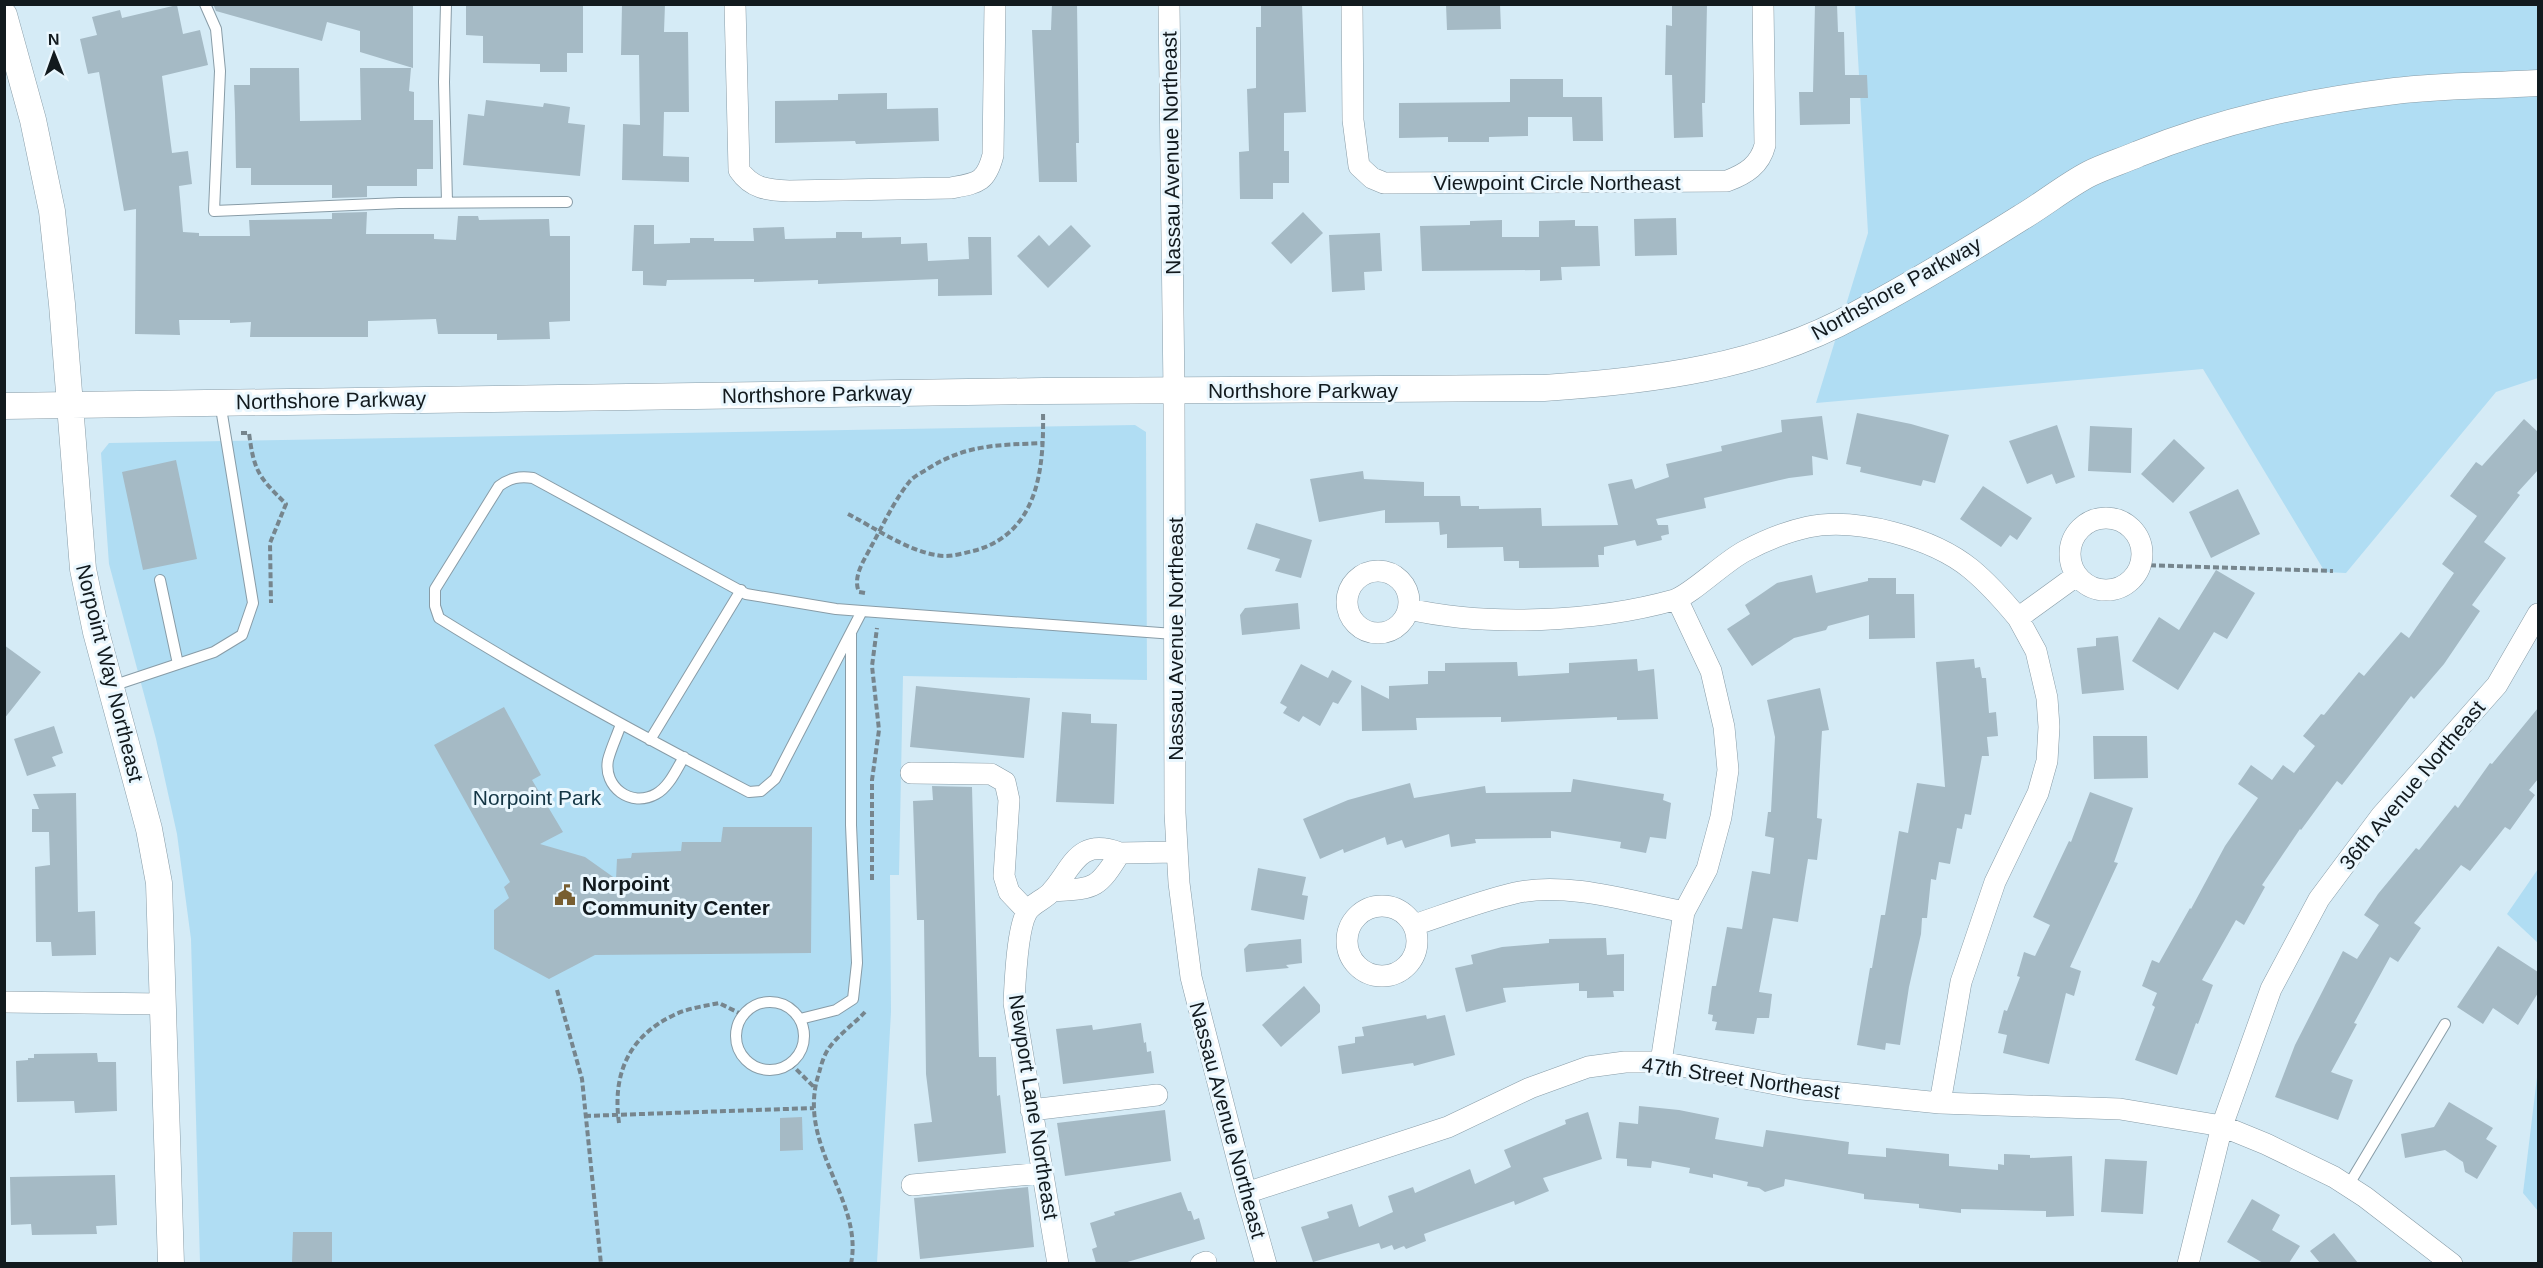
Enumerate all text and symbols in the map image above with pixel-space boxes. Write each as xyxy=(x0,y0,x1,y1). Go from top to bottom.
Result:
north arrow xyxy=(24,24,84,84)
text: N xyxy=(48,31,60,48)
street label: Nassau Avenue Northeast xyxy=(1157,31,1185,275)
street label: Viewpoint Circle Northeast xyxy=(1433,171,1681,194)
street label: Northshore Parkway xyxy=(1807,232,1985,344)
street label: Northshore Parkway xyxy=(1208,379,1399,402)
street label: Northshore Parkway xyxy=(722,381,913,407)
street label: Northshore Parkway xyxy=(236,387,427,413)
street label: Nassau Avenue Northeast xyxy=(1164,517,1187,761)
street label: Norpoint Way Northeast xyxy=(72,562,148,784)
street label: 36th Avenue Northeast xyxy=(2335,696,2489,874)
park label: Norpoint Park xyxy=(473,786,602,809)
place label: Norpoint Community Center xyxy=(582,872,770,919)
public building icon: Norpoint Community Center xyxy=(553,883,577,907)
street label: Newport Lane Northeast xyxy=(1005,993,1063,1221)
street label: Nassau Avenue Northeast xyxy=(1185,999,1271,1241)
street label: 47th Street Northeast xyxy=(1641,1053,1842,1103)

